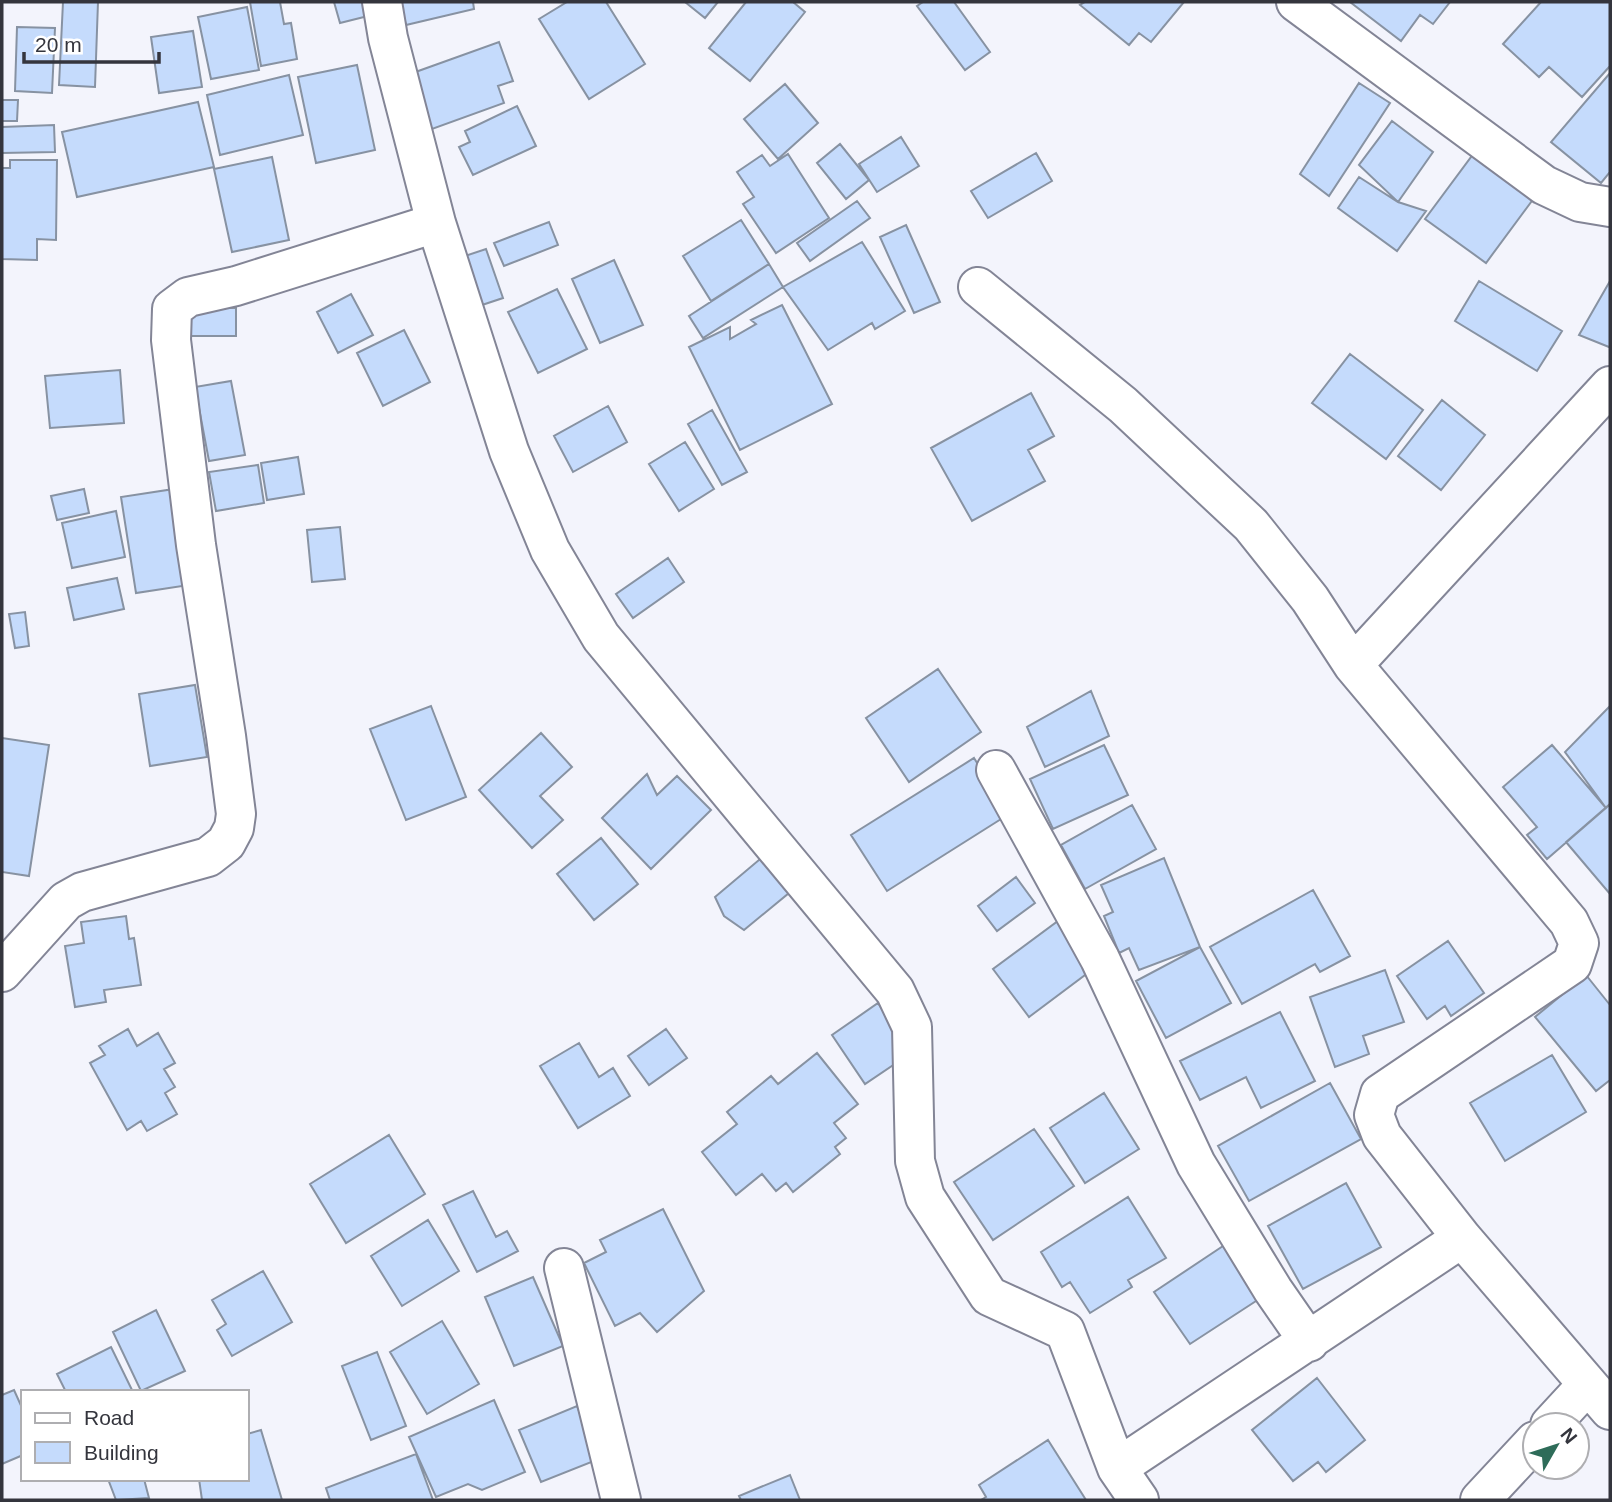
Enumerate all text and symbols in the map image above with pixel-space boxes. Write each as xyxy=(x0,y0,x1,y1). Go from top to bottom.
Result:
scale bar xyxy=(24,21,159,65)
text: 20 m xyxy=(35,33,82,56)
legend xyxy=(21,1390,248,1481)
text: Road xyxy=(84,1406,134,1429)
north arrow xyxy=(1521,1411,1591,1481)
text: N xyxy=(1556,1424,1581,1448)
text: Building xyxy=(84,1441,159,1464)

